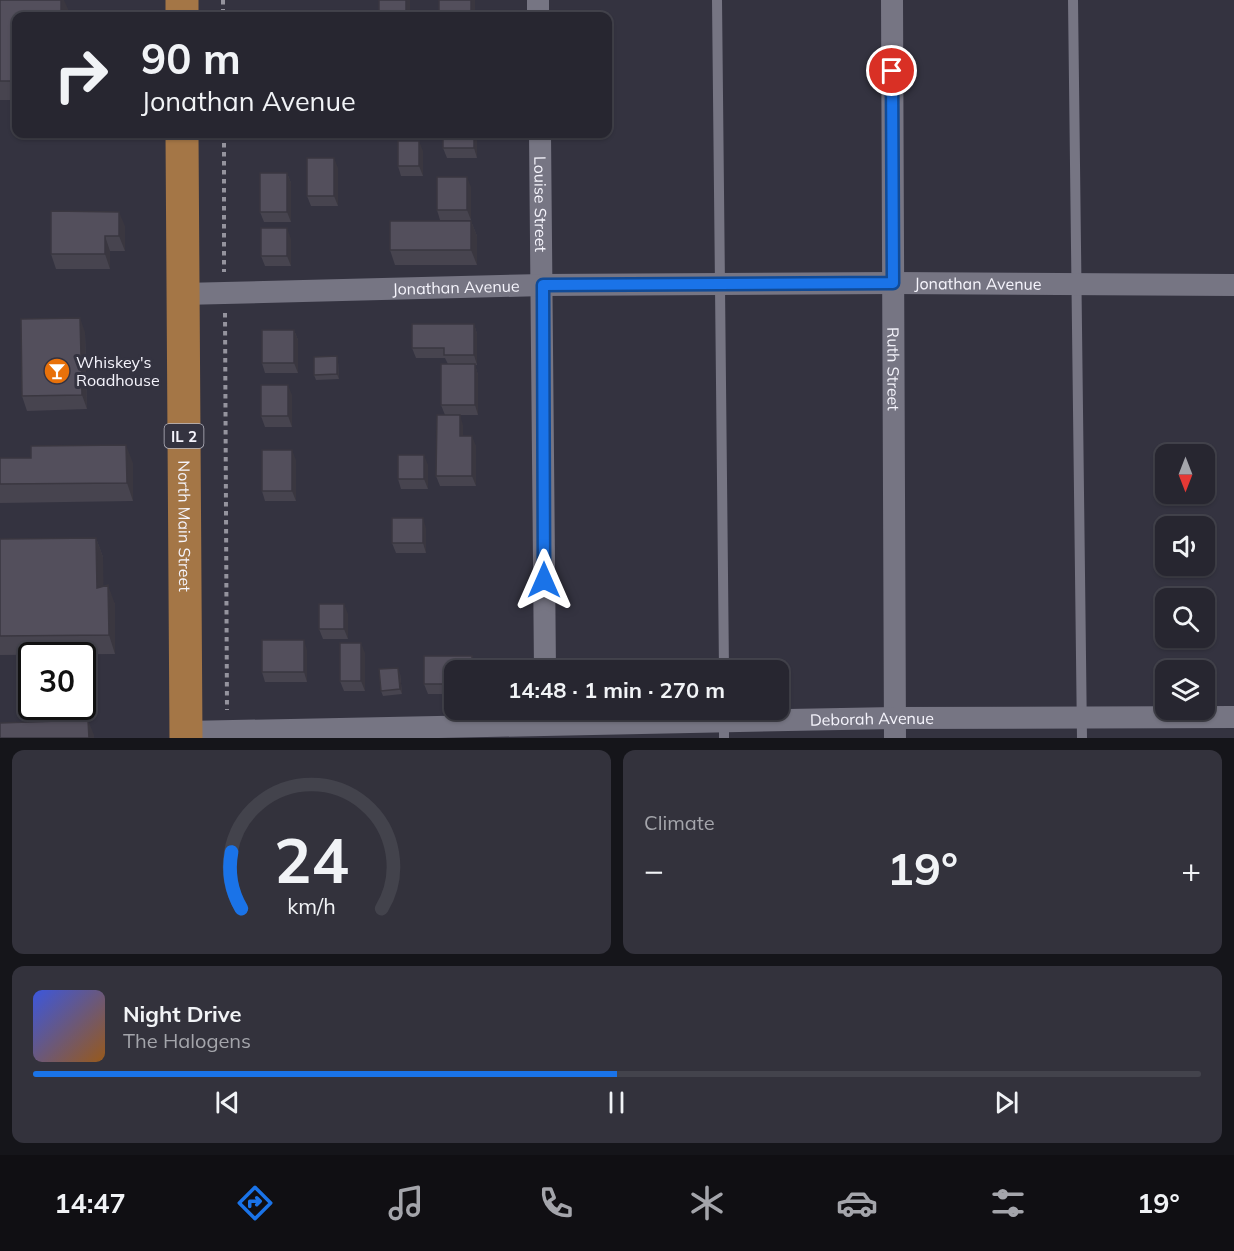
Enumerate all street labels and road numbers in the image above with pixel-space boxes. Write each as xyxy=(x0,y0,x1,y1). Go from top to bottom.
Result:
street label: Louise Street xyxy=(530,156,551,252)
street label: Jonathan Avenue xyxy=(914,273,1042,294)
street label: Jonathan Avenue xyxy=(392,276,520,299)
street label: Ruth Street xyxy=(883,327,904,411)
road number: IL 2 xyxy=(164,424,204,448)
street label: North Main Street xyxy=(174,460,195,592)
street label: Deborah Avenue xyxy=(810,708,934,730)

